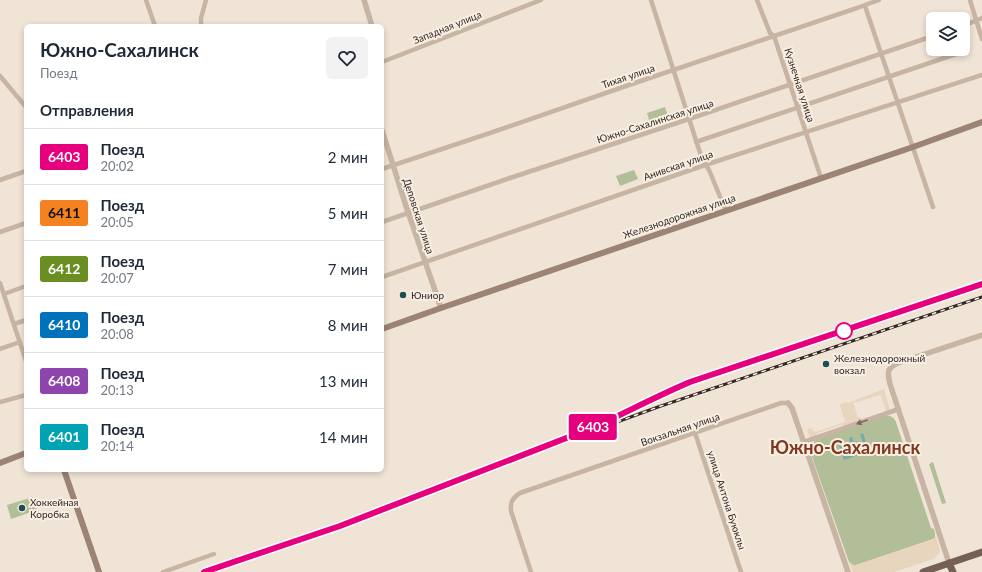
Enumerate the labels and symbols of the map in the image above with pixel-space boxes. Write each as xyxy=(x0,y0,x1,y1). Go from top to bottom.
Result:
street label: Западная улица xyxy=(411,8,483,46)
street label: Кузнечная улица xyxy=(782,46,818,124)
street label: Тихая улица xyxy=(600,61,656,91)
street label: Южно-Сахалинская улица xyxy=(595,96,715,146)
street label: Анивская улица xyxy=(642,147,714,183)
street label: Деповская улица xyxy=(401,177,437,255)
street label: Железнодорожная улица xyxy=(621,191,737,241)
place label: Юниор xyxy=(411,289,444,301)
marker: Юниор xyxy=(398,290,408,300)
unlabelled marker xyxy=(835,322,853,340)
place label: Железнодорожный вокзал xyxy=(834,352,926,376)
marker: Железнодорожный вокзал xyxy=(821,359,831,369)
street label: Вокзальная улица xyxy=(639,410,721,448)
line badge: 6403 xyxy=(565,414,621,440)
one-way arrow xyxy=(855,419,867,425)
district label: Южно-Сахалинск xyxy=(770,436,920,458)
street label: улица Антона Буюклы xyxy=(705,449,749,551)
place label: Хоккейная Коробка xyxy=(30,496,79,520)
marker: Хоккейная Коробка xyxy=(17,503,27,513)

